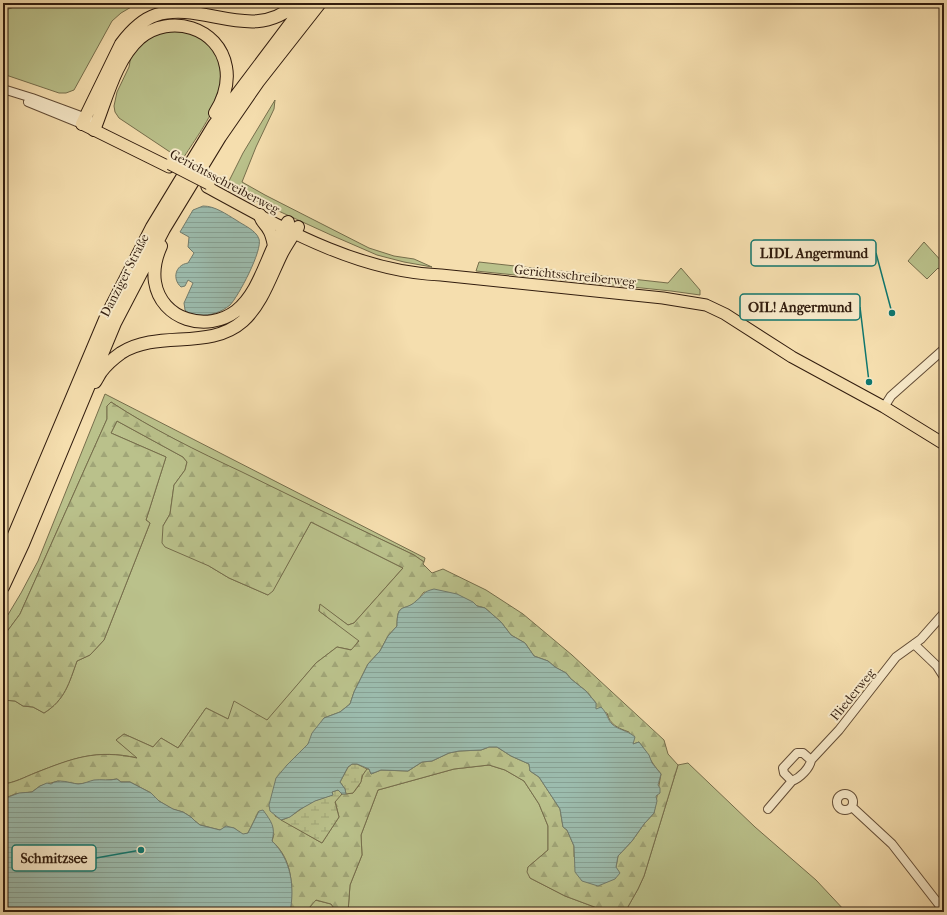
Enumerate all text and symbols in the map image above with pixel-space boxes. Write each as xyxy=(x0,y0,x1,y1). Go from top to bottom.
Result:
street label: Gerichtsschreiberweg xyxy=(167,146,283,217)
street label: Danziger Straße xyxy=(97,231,152,319)
callout: LIDL Angermund xyxy=(751,240,876,266)
text: LIDL Angermund xyxy=(760,245,870,262)
street label: Gerichtsschreiberweg xyxy=(513,262,638,289)
callout: OIL! Angermund xyxy=(740,294,860,320)
text: OIL! Angermund xyxy=(748,299,853,316)
street label: Fliederweg xyxy=(827,664,879,723)
callout: Schmitzsee xyxy=(12,845,96,871)
text: Schmitzsee xyxy=(20,850,88,867)

